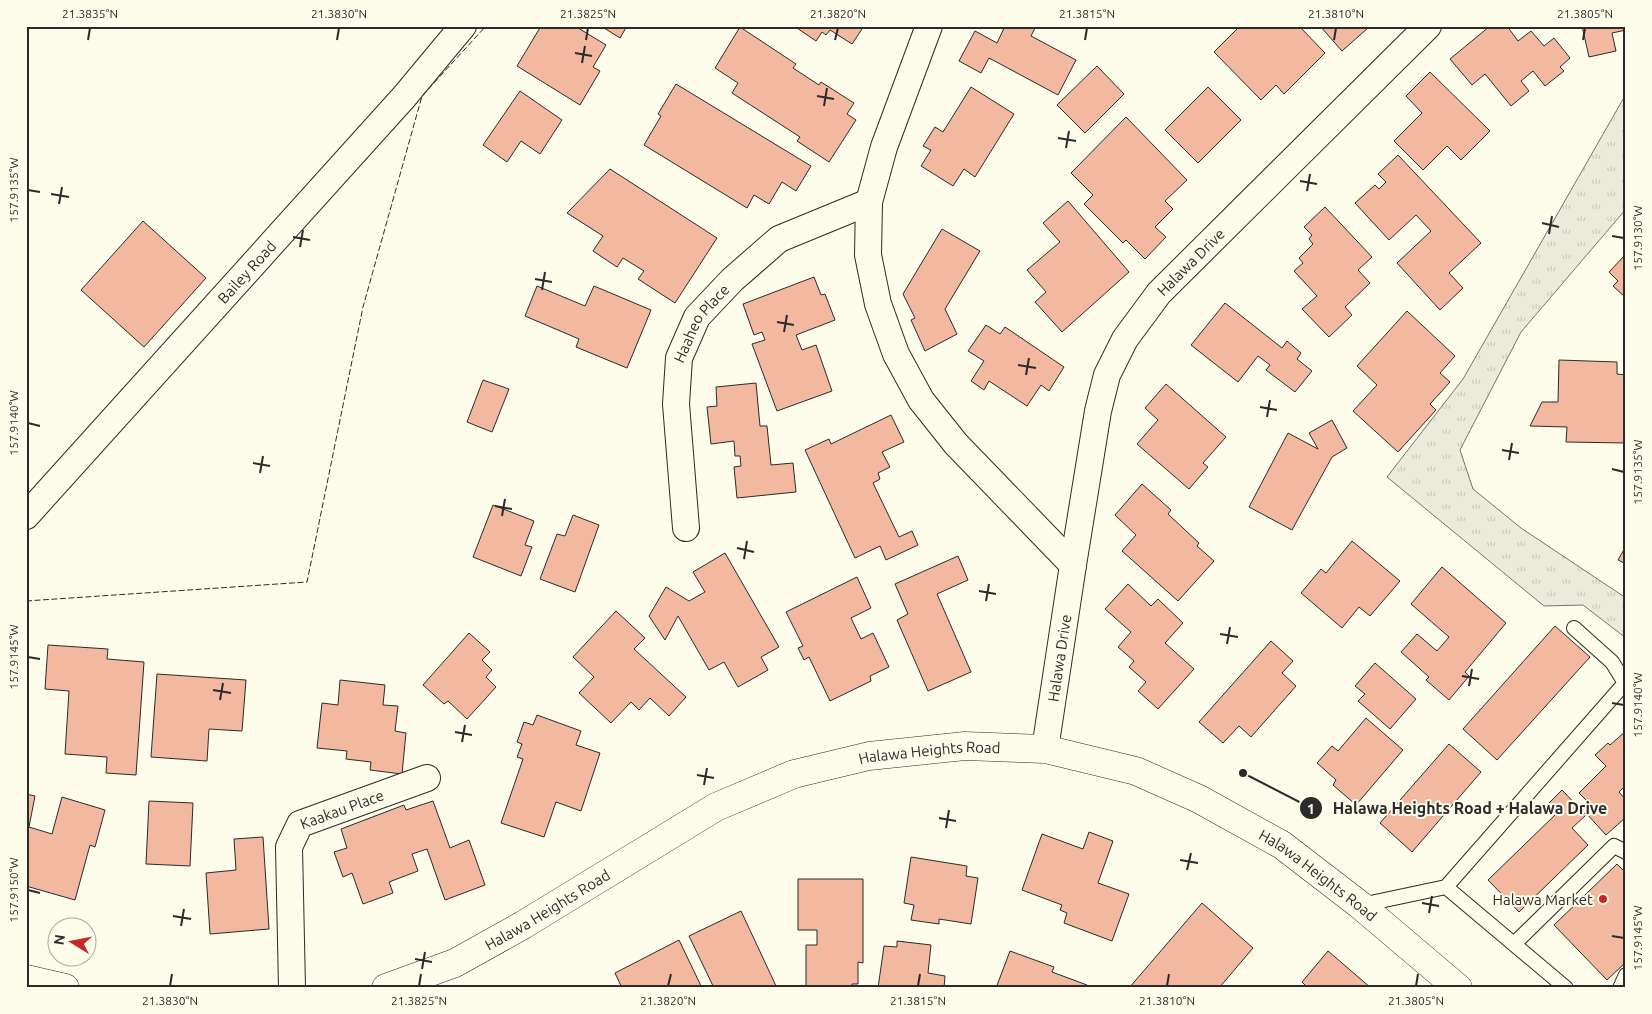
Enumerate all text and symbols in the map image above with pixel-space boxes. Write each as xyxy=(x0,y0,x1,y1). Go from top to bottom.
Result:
text: 21.3835°N xyxy=(62,7,118,20)
text: 21.3830°N xyxy=(311,7,367,20)
text: 21.3825°N xyxy=(560,7,616,20)
text: 21.3820°N xyxy=(810,7,866,20)
text: 21.3815°N xyxy=(1059,7,1115,20)
text: 21.3810°N xyxy=(1308,7,1364,20)
text: 21.3805°N xyxy=(1557,7,1613,20)
text: 157.9135°W xyxy=(7,157,20,223)
text: 157.9130°W xyxy=(1631,205,1644,271)
street label: Halawa Drive xyxy=(1153,225,1228,299)
street label: Bailey Road xyxy=(214,237,279,307)
street label: Haaheo Place xyxy=(670,281,732,365)
text: 157.9140°W xyxy=(7,390,20,456)
text: 157.9135°W xyxy=(1631,439,1644,505)
street label: Halawa Drive xyxy=(1044,613,1074,703)
text: 157.9145°W xyxy=(7,624,20,690)
text: 157.9140°W xyxy=(1631,672,1644,738)
street label: Halawa Heights Road xyxy=(857,737,1001,767)
street label: Kaakau Place xyxy=(298,786,386,832)
callout: Halawa Heights Road + Halawa Drive xyxy=(1298,793,1618,824)
text: Halawa Heights Road + Halawa Drive xyxy=(1333,799,1607,817)
text: 1 xyxy=(1307,800,1315,817)
street label: Halawa Heights Road xyxy=(1256,826,1380,924)
text: 157.9150°W xyxy=(7,857,20,923)
street label: Halawa Heights Road xyxy=(482,866,613,953)
place label: Halawa Market xyxy=(1492,891,1593,908)
marker: Halawa Market xyxy=(1597,893,1609,905)
text: 157.9145°W xyxy=(1631,905,1644,971)
north arrow xyxy=(48,916,98,966)
text: N xyxy=(50,933,68,946)
text: 21.3830°N xyxy=(142,994,198,1007)
text: 21.3825°N xyxy=(391,994,447,1007)
text: 21.3820°N xyxy=(640,994,696,1007)
text: 21.3815°N xyxy=(890,994,946,1007)
text: 21.3810°N xyxy=(1139,994,1195,1007)
text: 21.3805°N xyxy=(1388,994,1444,1007)

